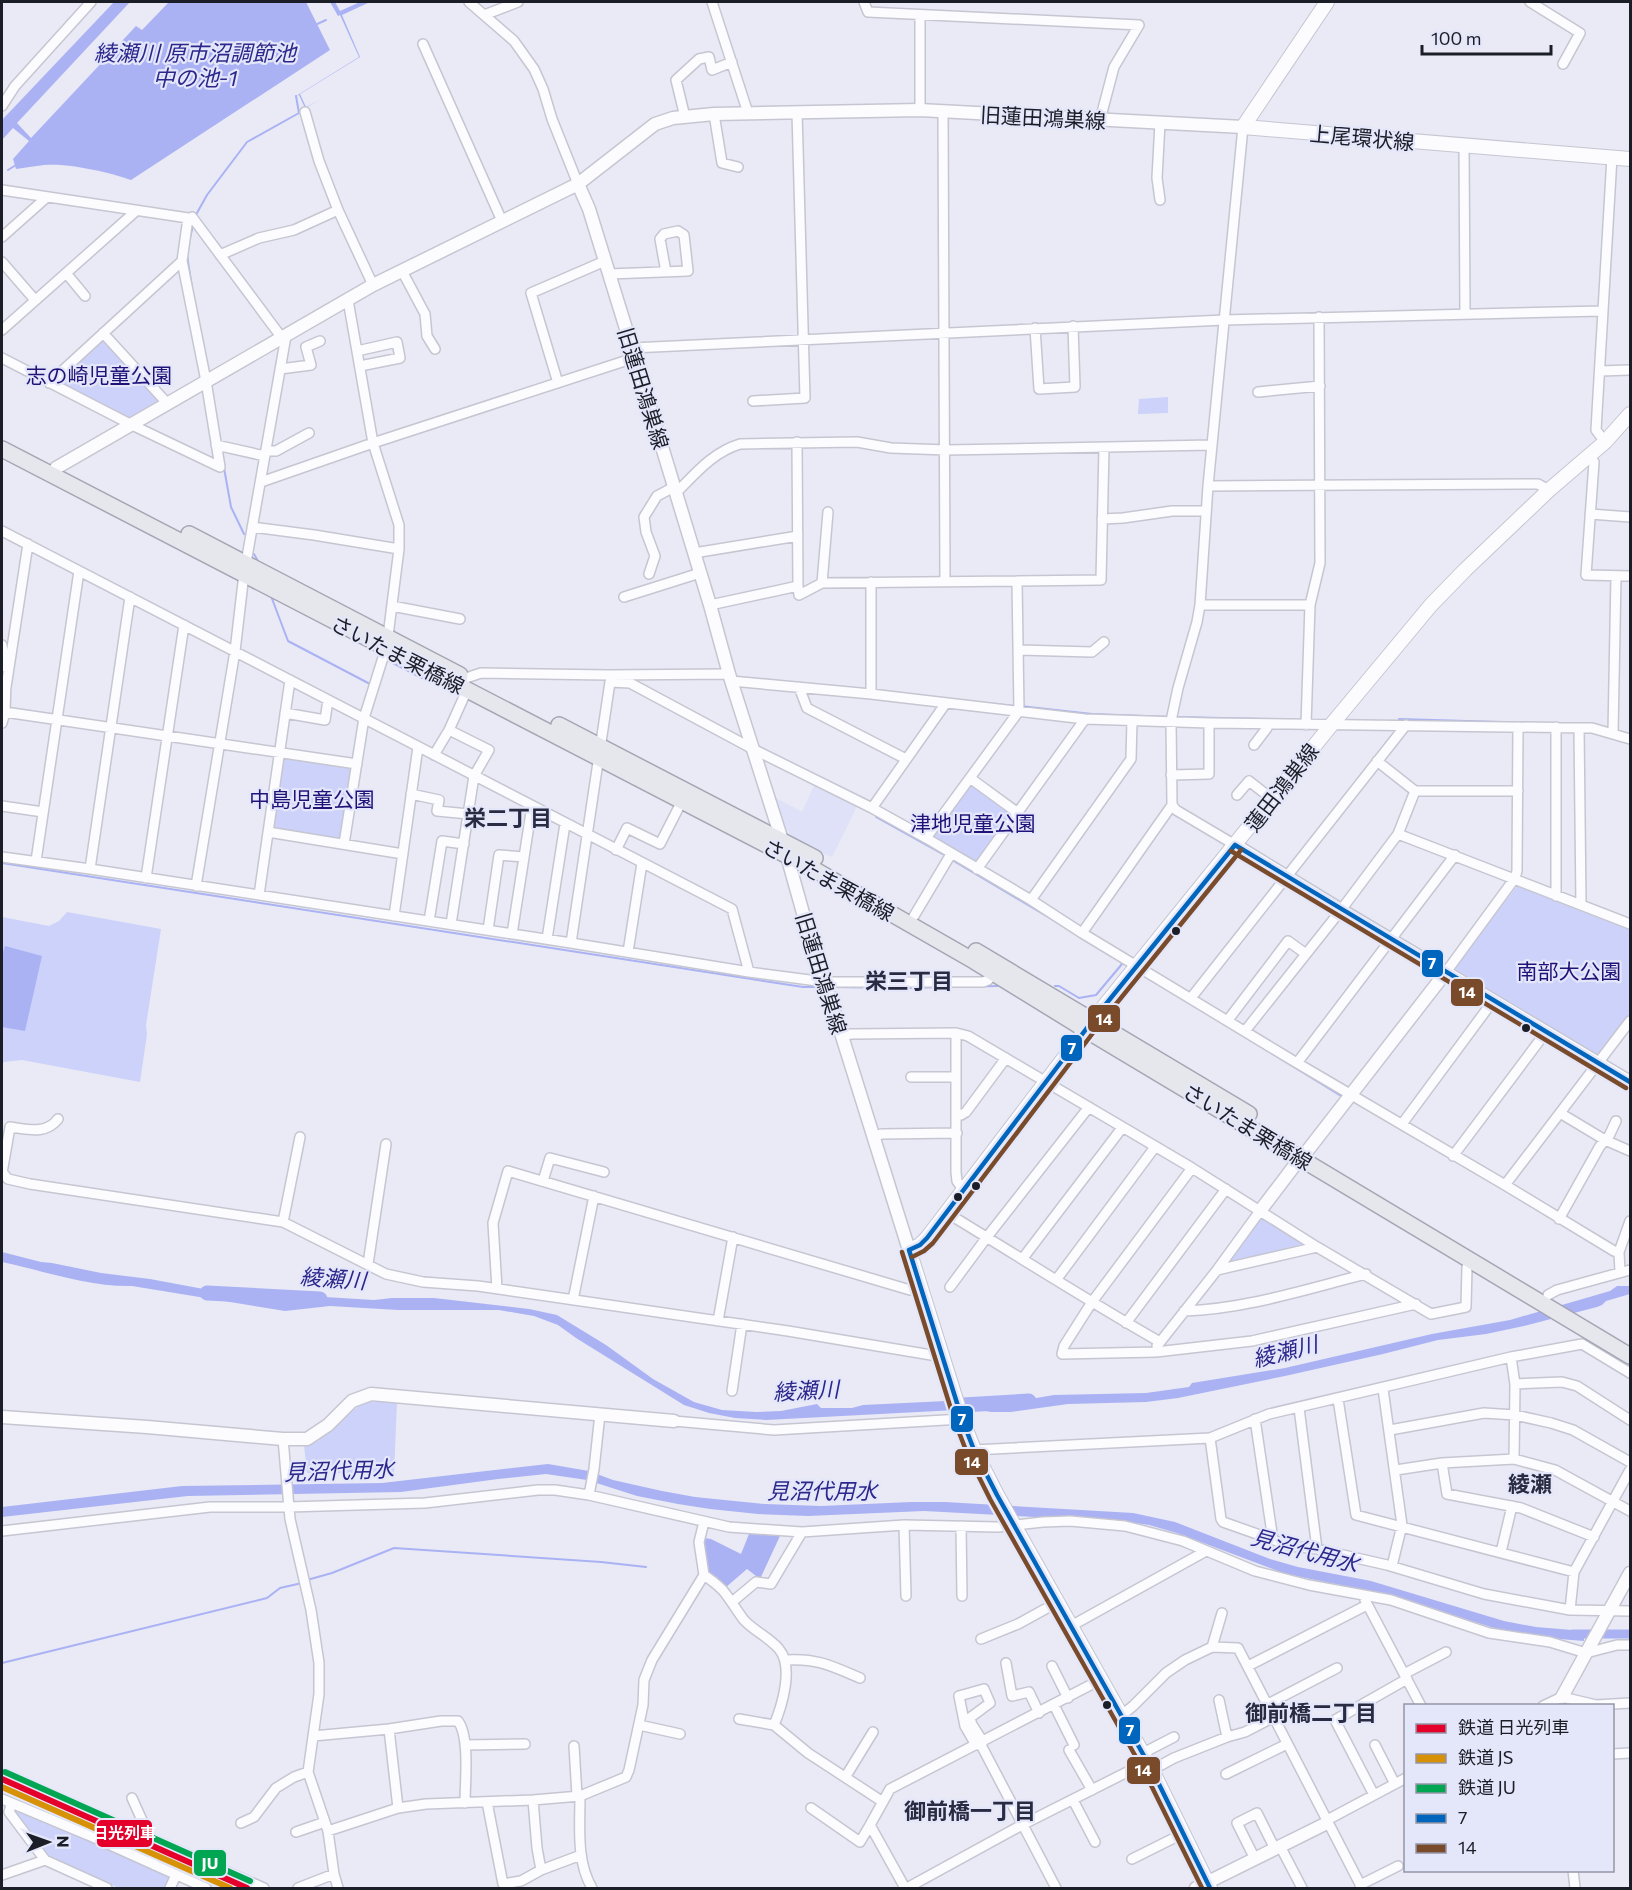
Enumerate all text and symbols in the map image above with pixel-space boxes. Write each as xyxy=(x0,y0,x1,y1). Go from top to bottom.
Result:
scale bar xyxy=(1422,18,1551,56)
text: 100 m xyxy=(1431,27,1481,49)
water label: 綾瀬川 原市沼調節池 中の池-1 xyxy=(94,39,298,91)
street label: 旧蓮田鴻巣線 xyxy=(979,101,1107,133)
street label: 上尾環状線 xyxy=(1309,120,1415,154)
street label: 旧蓮田鴻巣線 xyxy=(614,324,674,452)
park label: 志の崎児童公園 xyxy=(26,362,173,387)
street label: さいたま栗橋線 xyxy=(327,610,469,698)
street label: 蓮田鴻巣線 xyxy=(1239,738,1323,836)
park label: 中島児童公園 xyxy=(249,786,375,811)
district label: 栄二丁目 xyxy=(464,804,552,831)
park label: 津地児童公園 xyxy=(910,810,1036,835)
street label: さいたま栗橋線 xyxy=(759,833,899,925)
street label: 旧蓮田鴻巣線 xyxy=(792,909,852,1037)
unlabelled marker xyxy=(1170,925,1182,937)
line badge: 7 xyxy=(1421,949,1444,978)
text: 7 xyxy=(1428,953,1437,972)
park label: 南部大公園 xyxy=(1517,958,1622,983)
district label: 栄三丁目 xyxy=(865,967,953,994)
line badge: 14 xyxy=(1450,978,1484,1007)
text: 14 xyxy=(1458,982,1476,1001)
line badge: 14 xyxy=(1087,1004,1121,1033)
text: 14 xyxy=(1095,1009,1113,1028)
unlabelled marker xyxy=(1520,1022,1532,1034)
line badge: 7 xyxy=(1060,1034,1083,1062)
text: 7 xyxy=(1068,1038,1077,1057)
street label: さいたま栗橋線 xyxy=(1179,1078,1317,1174)
unlabelled marker xyxy=(970,1180,982,1192)
unlabelled marker xyxy=(952,1191,964,1203)
water label: 綾瀬川 xyxy=(299,1262,369,1294)
water label: 綾瀬川 xyxy=(1250,1329,1322,1372)
water label: 綾瀬川 xyxy=(772,1375,842,1405)
line badge: 7 xyxy=(950,1405,974,1433)
text: 7 xyxy=(958,1409,967,1428)
line badge: 14 xyxy=(954,1448,989,1476)
text: 14 xyxy=(963,1452,981,1471)
water label: 見沼代用水 xyxy=(284,1455,396,1485)
district label: 綾瀬 xyxy=(1508,1470,1552,1497)
water label: 見沼代用水 xyxy=(767,1477,879,1504)
water label: 見沼代用水 xyxy=(1248,1523,1364,1578)
unlabelled marker xyxy=(1101,1699,1113,1711)
district label: 御前橋二丁目 xyxy=(1245,1699,1377,1726)
legend xyxy=(1404,1704,1614,1872)
line badge: 7 xyxy=(1118,1716,1141,1745)
text: 鉄道 日光列車 xyxy=(1458,1716,1569,1738)
text: 7 xyxy=(1126,1720,1135,1739)
text: 鉄道 JS xyxy=(1458,1746,1513,1768)
line badge: 14 xyxy=(1126,1756,1161,1785)
text: 14 xyxy=(1134,1760,1152,1779)
text: 鉄道 JU xyxy=(1458,1776,1516,1798)
district label: 御前橋一丁目 xyxy=(904,1797,1036,1824)
text: 7 xyxy=(1458,1806,1468,1828)
north arrow xyxy=(18,1812,78,1872)
line badge: 日光列車 xyxy=(96,1819,153,1848)
text: 日光列車 xyxy=(92,1823,156,1842)
text: N xyxy=(54,1836,73,1848)
text: 14 xyxy=(1458,1836,1477,1858)
line badge: JU xyxy=(193,1849,227,1877)
text: JU xyxy=(202,1853,218,1872)

